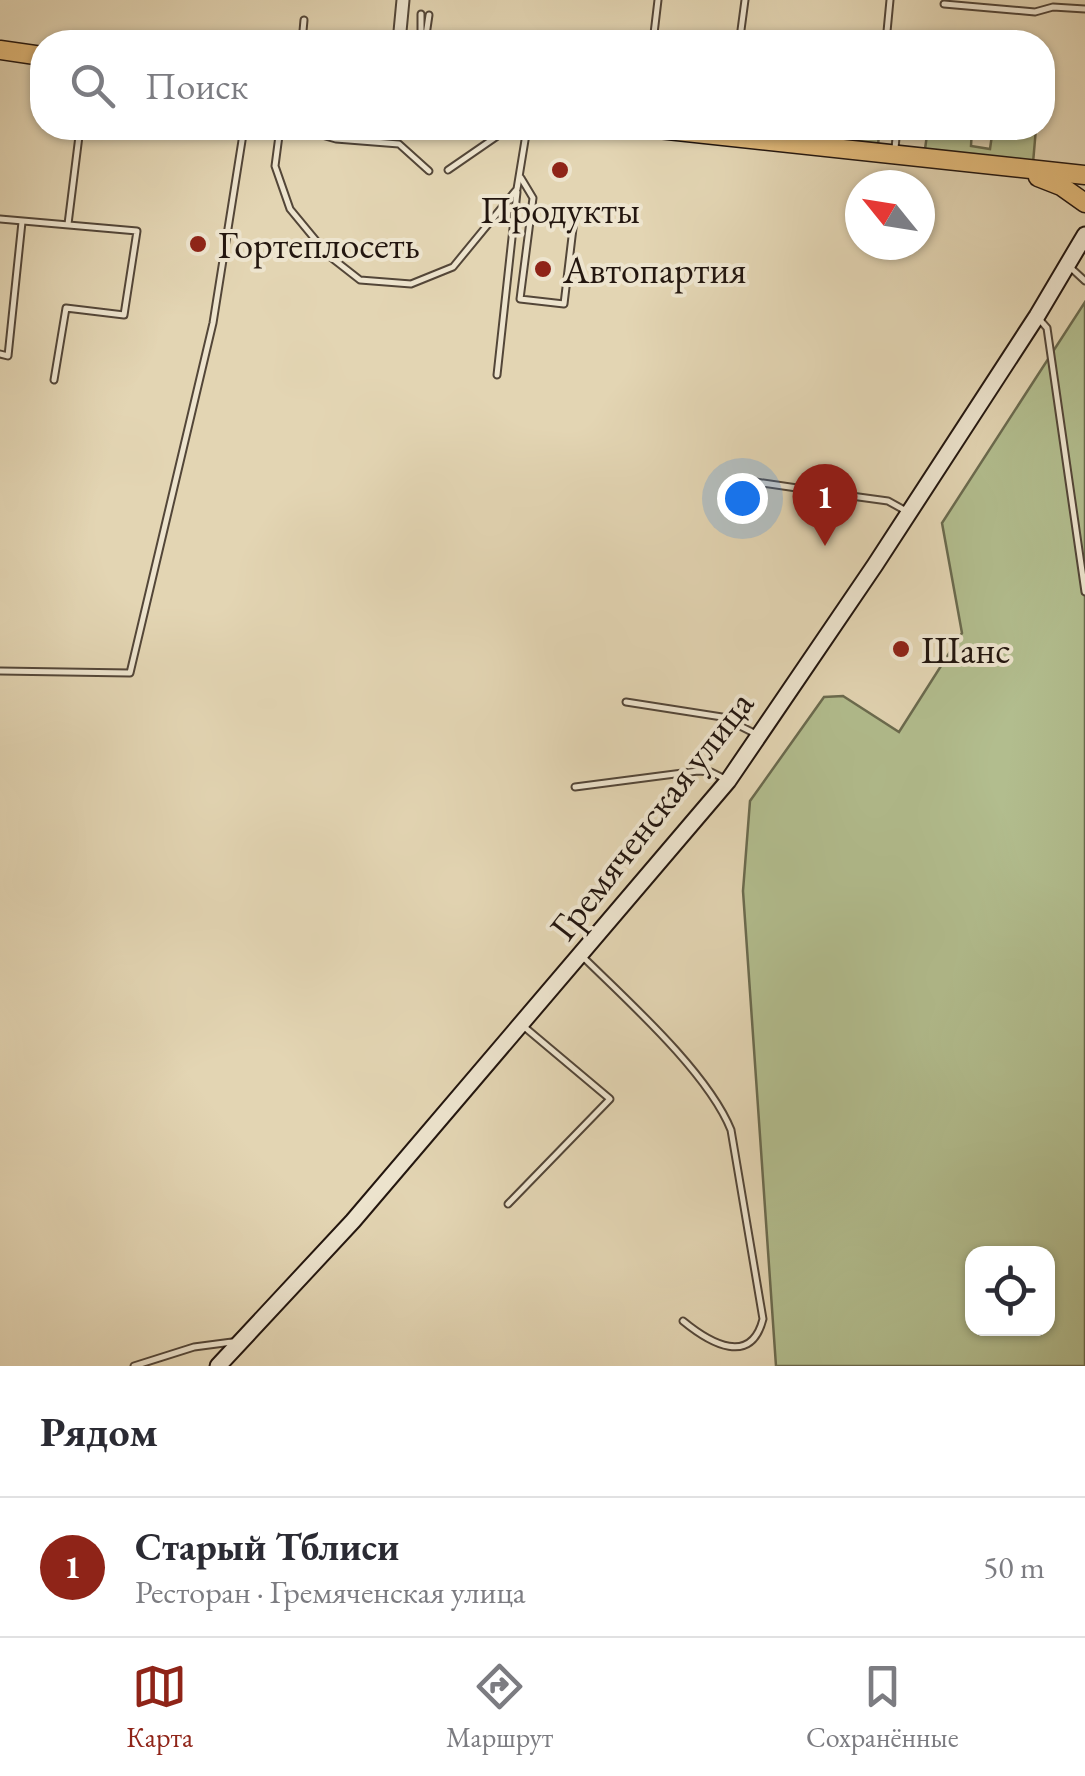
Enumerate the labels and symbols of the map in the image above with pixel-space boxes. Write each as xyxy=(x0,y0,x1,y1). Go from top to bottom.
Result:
marker: Продукты xyxy=(549,159,571,181)
north arrow xyxy=(845,170,935,260)
place label: Продукты xyxy=(480,185,640,234)
place label: Гортеплосеть xyxy=(218,220,420,269)
marker: Гортеплосеть xyxy=(187,233,209,255)
place label: Автопартия xyxy=(562,245,746,294)
marker: Автопартия xyxy=(532,258,554,280)
pin: 1 xyxy=(792,464,858,546)
your location xyxy=(717,473,768,524)
place label: Шанс xyxy=(921,625,1011,674)
marker: Шанс xyxy=(890,638,912,660)
street label: Гремяченская улица xyxy=(538,680,764,950)

